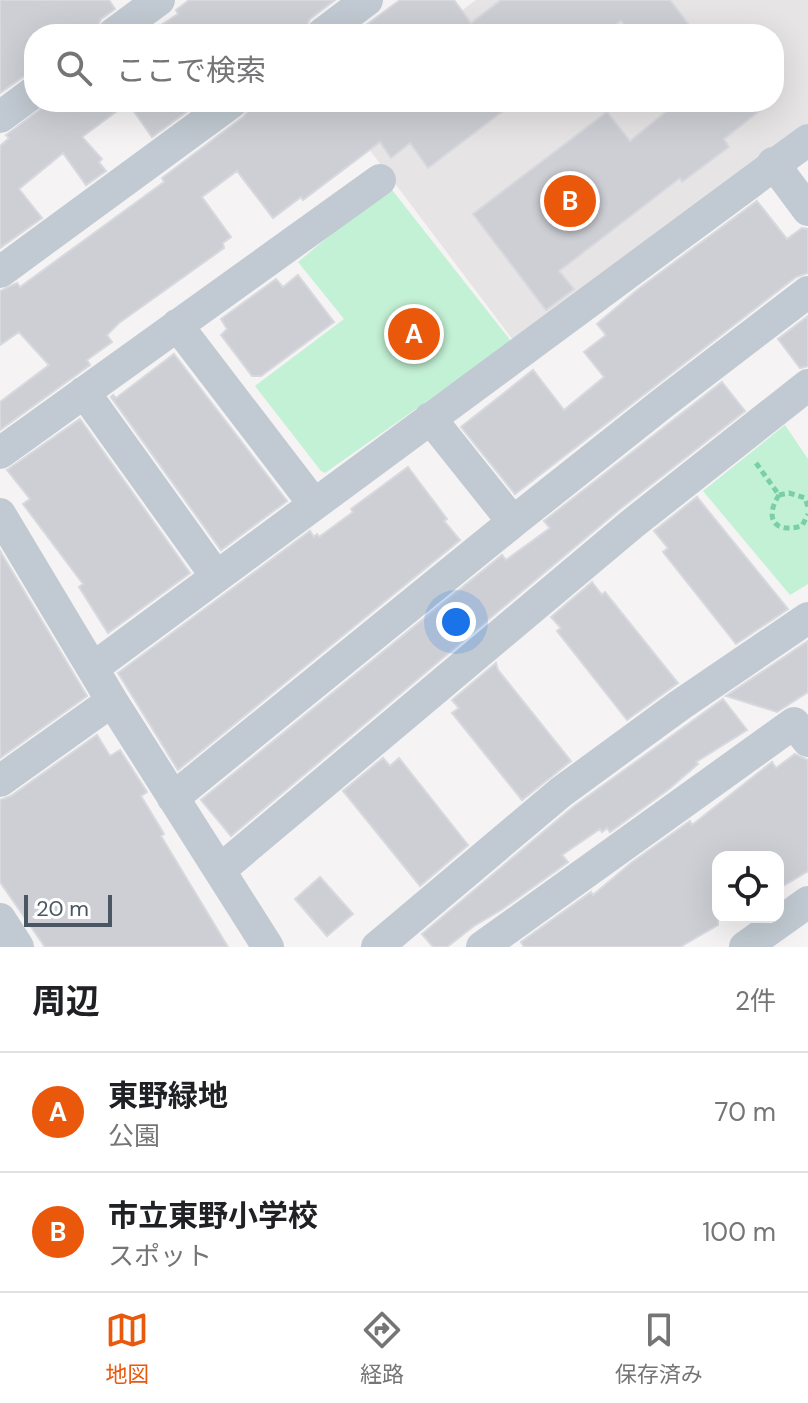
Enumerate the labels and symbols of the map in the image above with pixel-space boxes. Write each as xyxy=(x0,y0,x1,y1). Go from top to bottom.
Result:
pin: B xyxy=(544,171,596,231)
pin: A xyxy=(388,304,440,364)
your location xyxy=(436,602,476,642)
scale bar xyxy=(24,891,112,927)

